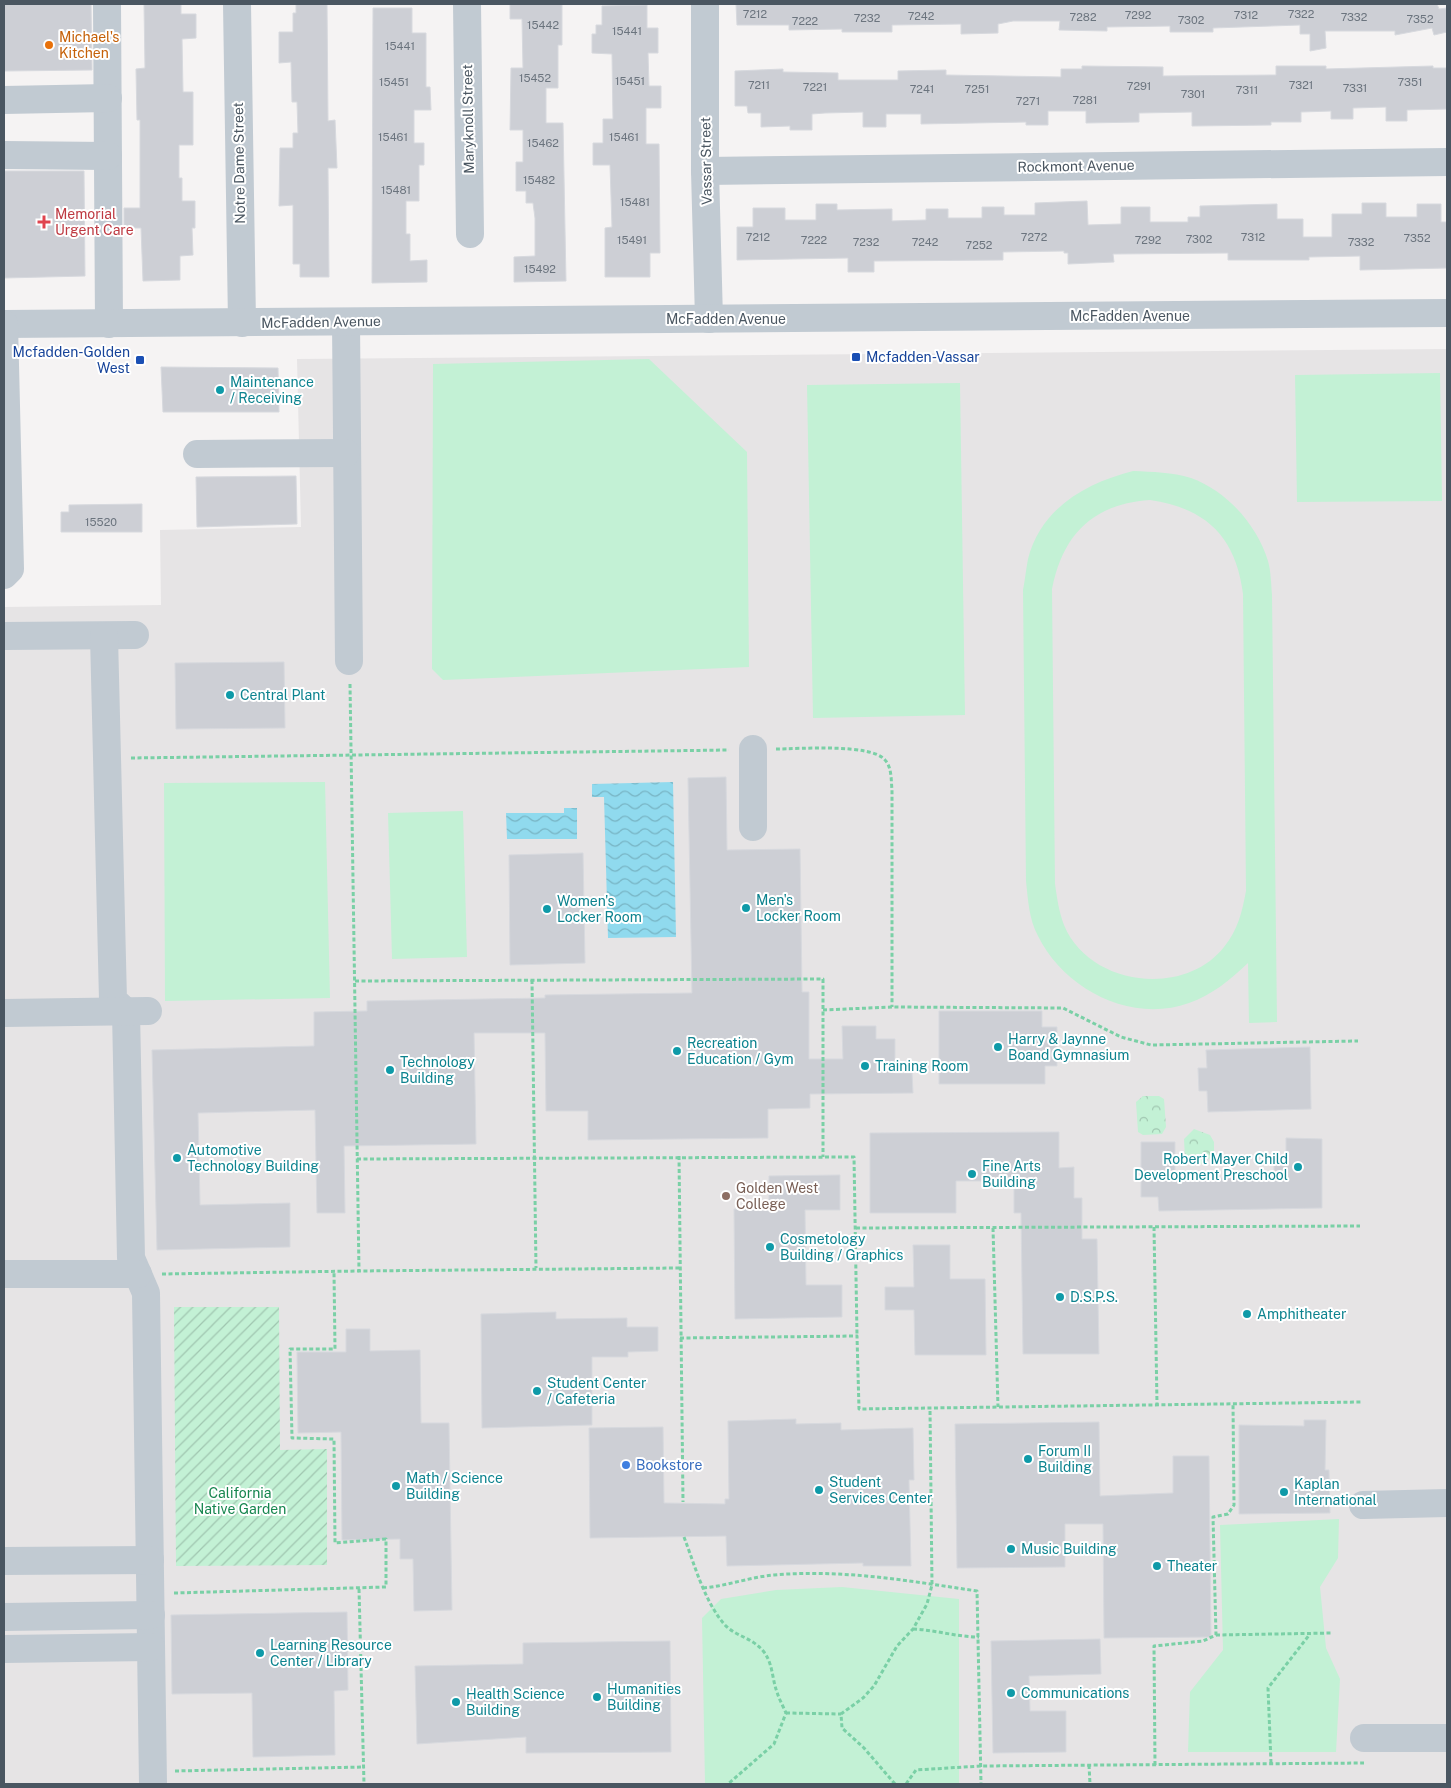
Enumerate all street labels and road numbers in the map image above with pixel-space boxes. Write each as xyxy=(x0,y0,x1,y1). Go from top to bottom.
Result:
street label: Maryknoll Street xyxy=(459,64,477,174)
street label: Notre Dame Street xyxy=(230,102,248,224)
street label: Vassar Street xyxy=(697,117,715,205)
street label: Rockmont Avenue xyxy=(1017,157,1135,175)
street label: McFadden Avenue xyxy=(1070,308,1190,324)
street label: McFadden Avenue xyxy=(666,311,786,327)
street label: McFadden Avenue xyxy=(261,313,381,331)

